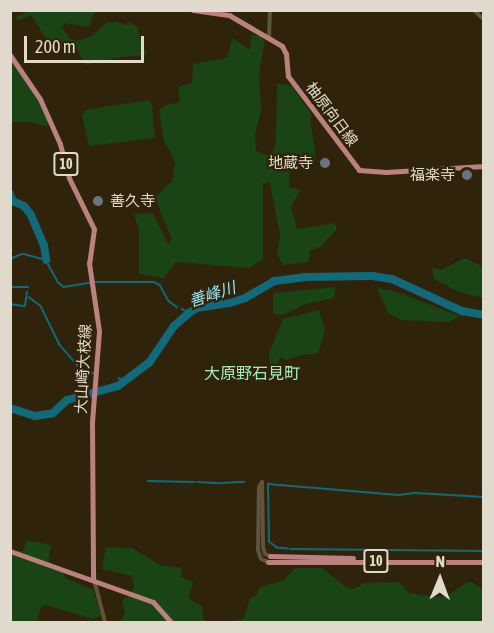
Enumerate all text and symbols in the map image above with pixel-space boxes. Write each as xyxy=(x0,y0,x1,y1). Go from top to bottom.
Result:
scale bar xyxy=(27,24,147,62)
text: 200 m xyxy=(35,36,76,57)
street label: 柚原向日線 xyxy=(302,79,362,149)
road number: 10 xyxy=(52,153,80,175)
place label: 地蔵寺 xyxy=(268,154,313,172)
marker: 地蔵寺 xyxy=(318,156,332,170)
place label: 福楽寺 xyxy=(410,166,455,184)
marker: 福楽寺 xyxy=(460,168,474,182)
place label: 善久寺 xyxy=(110,192,155,210)
marker: 善久寺 xyxy=(91,194,105,208)
water label: 善峰川 xyxy=(186,277,238,311)
street label: 大山崎大枝線 xyxy=(72,324,94,414)
district label: 大原野石見町 xyxy=(204,363,300,383)
north arrow xyxy=(410,549,470,609)
road number: 10 xyxy=(362,550,389,572)
text: N xyxy=(435,552,445,570)

